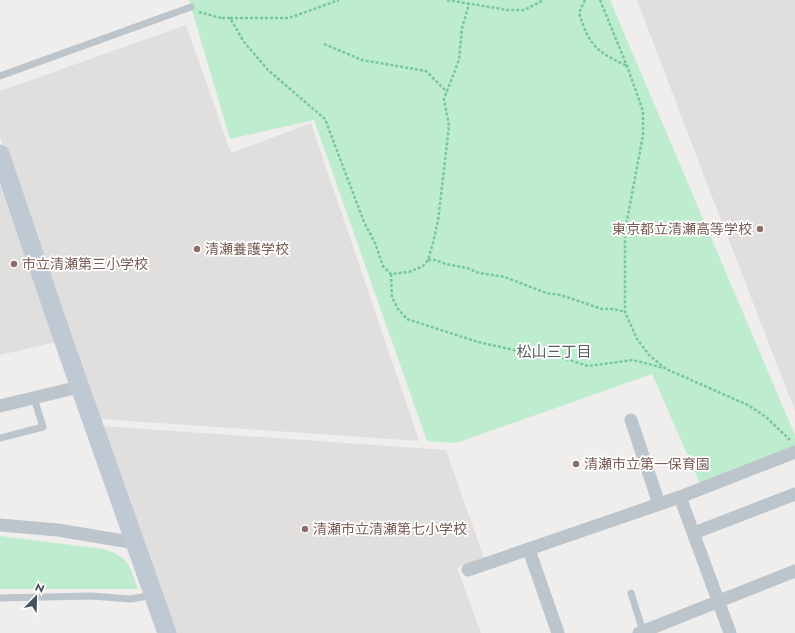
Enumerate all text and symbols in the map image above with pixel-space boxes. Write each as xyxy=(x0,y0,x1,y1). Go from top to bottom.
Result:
place label: 東京都立清瀬高等学校 xyxy=(612,219,752,239)
marker: 東京都立清瀬高等学校 xyxy=(755,224,765,234)
place label: 清瀬養護学校 xyxy=(205,239,289,259)
marker: 清瀬養護学校 xyxy=(192,244,202,254)
place label: 市立清瀬第三小学校 xyxy=(22,254,148,274)
marker: 市立清瀬第三小学校 xyxy=(9,259,19,269)
district label: 松山三丁目 xyxy=(516,341,592,363)
place label: 清瀬市立第一保育園 xyxy=(584,454,710,474)
marker: 清瀬市立第一保育園 xyxy=(571,459,581,469)
place label: 清瀬市立清瀬第七小学校 xyxy=(313,519,467,539)
marker: 清瀬市立清瀬第七小学校 xyxy=(300,524,310,534)
north arrow xyxy=(16,577,56,617)
text: N xyxy=(33,579,47,597)

